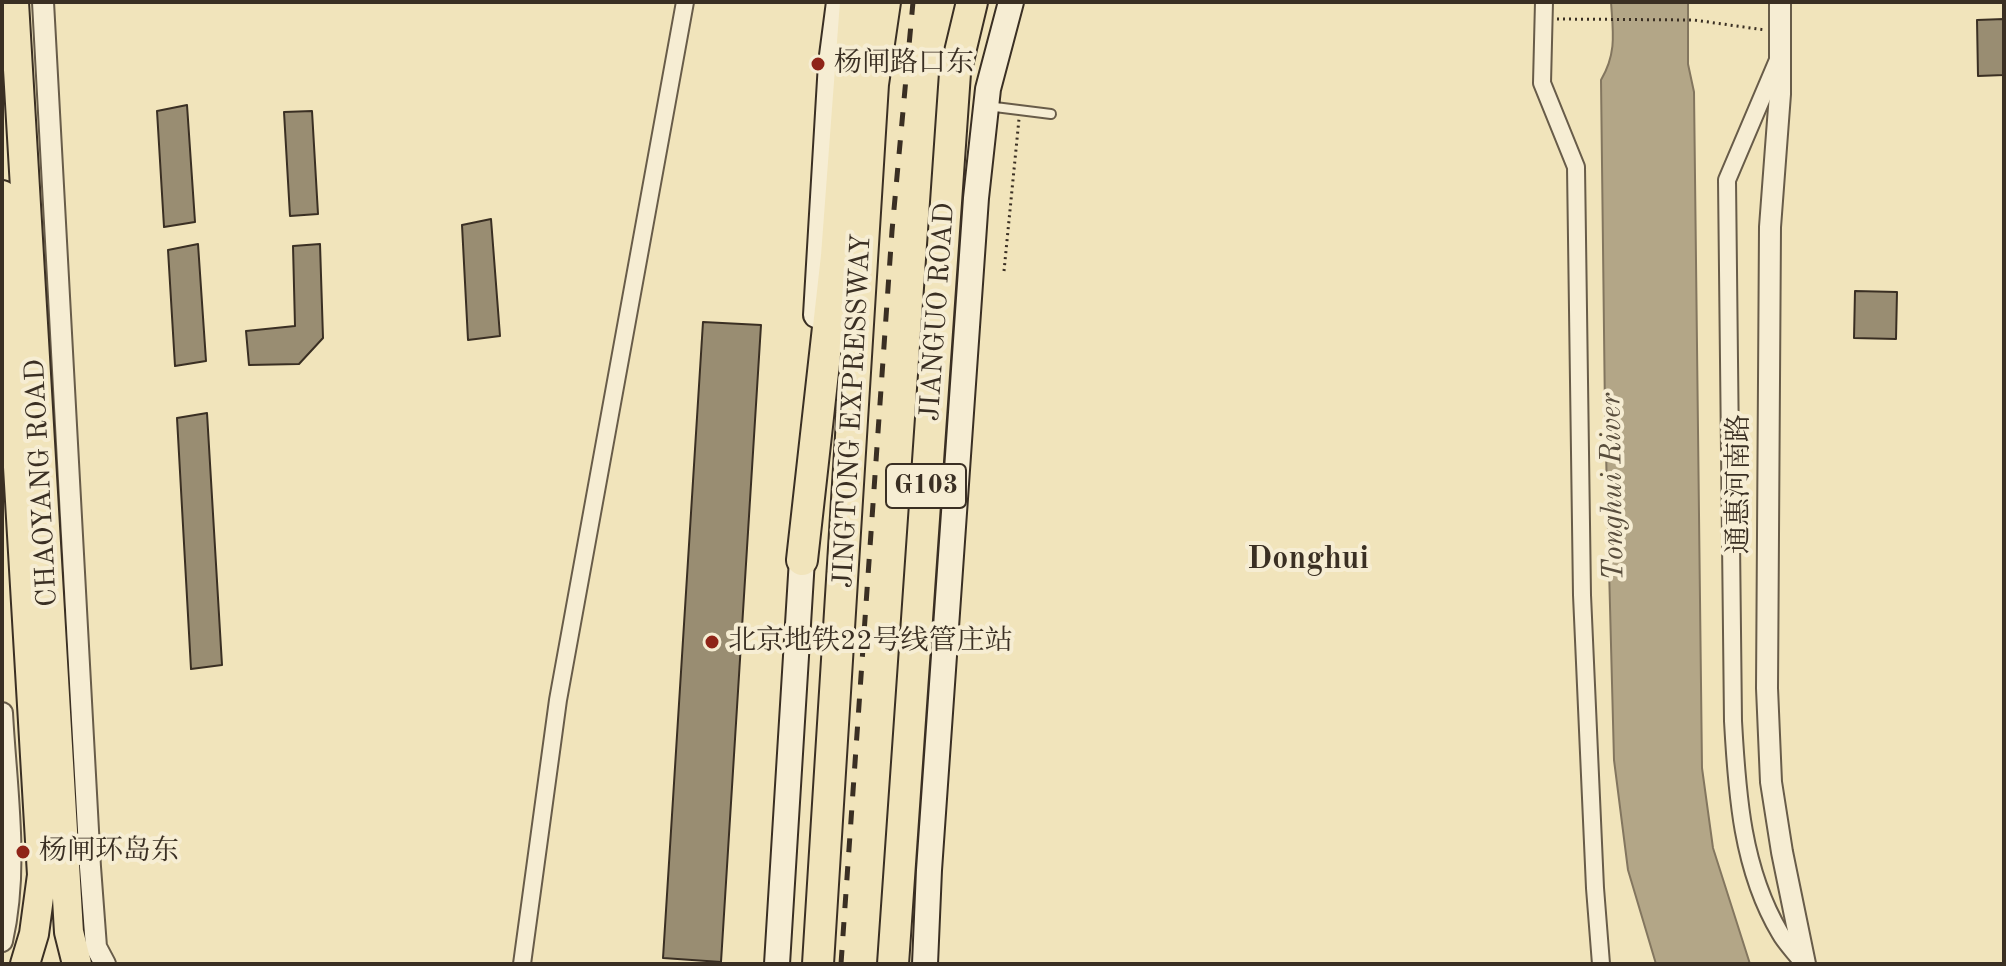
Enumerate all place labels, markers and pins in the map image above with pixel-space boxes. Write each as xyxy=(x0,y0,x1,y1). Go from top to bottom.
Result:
place label: 杨闸路口东 xyxy=(834,47,974,81)
marker: 杨闸路口东 xyxy=(809,55,827,73)
place label: 北京地铁22号线管庄站 xyxy=(728,625,1012,659)
marker: 北京地铁22号线管庄站 xyxy=(703,633,721,651)
place label: 杨闸环岛东 xyxy=(39,835,179,869)
marker: 杨闸环岛东 xyxy=(14,843,32,861)

